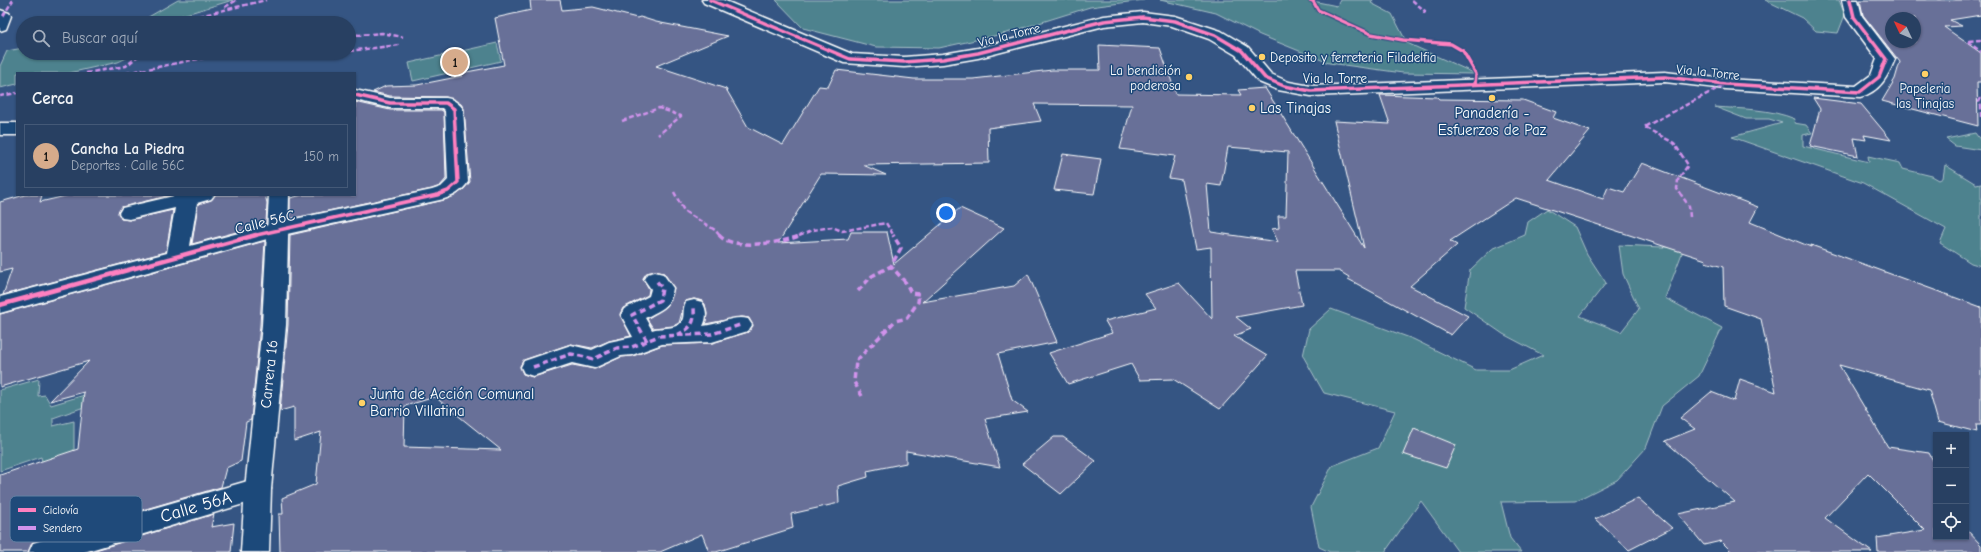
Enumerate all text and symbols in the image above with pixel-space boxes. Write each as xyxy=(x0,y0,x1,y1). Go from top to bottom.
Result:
north arrow xyxy=(1885,12,1921,48)
search box xyxy=(16,16,356,60)
street label: Via la Torre xyxy=(976,20,1042,50)
icon: search xyxy=(30,27,52,49)
text: Buscar aquí xyxy=(62,29,138,47)
pin: 1 xyxy=(442,47,468,77)
place label: Deposito y ferreteria Filadelfia xyxy=(1270,50,1437,65)
marker: Deposito y ferreteria Filadelfia xyxy=(1257,52,1267,62)
street label: Via la Torre xyxy=(1675,61,1741,83)
place label: La bendición poderosa xyxy=(1110,63,1181,93)
marker: Papeleria las Tinajas xyxy=(1920,69,1930,79)
street label: Via la Torre xyxy=(1303,71,1367,86)
marker: La bendición poderosa xyxy=(1184,72,1194,82)
place label: Papeleria las Tinajas xyxy=(1896,81,1954,111)
text: Cerca xyxy=(32,89,74,108)
marker: Panadería - Esfuerzos de Paz xyxy=(1487,93,1497,103)
place label: Las Tinajas xyxy=(1260,99,1331,117)
marker: Las Tinajas xyxy=(1247,103,1257,113)
place label: Panadería - Esfuerzos de Paz xyxy=(1438,104,1547,139)
text: Cancha La Piedra xyxy=(71,140,185,158)
text: 1 xyxy=(43,149,49,164)
text: 150 m xyxy=(304,149,339,164)
text: Deportes · Calle 56C xyxy=(71,158,184,173)
your location xyxy=(936,203,956,223)
street label: Calle 56C xyxy=(233,206,297,238)
street label: Carrera 16 xyxy=(256,339,282,409)
place label: Junta de Acción Comunal Barrio Villatina xyxy=(370,385,534,420)
marker: Junta de Acción Comunal Barrio Villatina xyxy=(357,398,367,408)
map controls xyxy=(1933,432,1969,540)
button: + xyxy=(1933,432,1969,468)
button: − xyxy=(1933,468,1969,504)
street label: Calle 56A xyxy=(158,487,234,527)
legend xyxy=(10,496,142,542)
text: Ciclovía xyxy=(43,504,78,517)
button: locate xyxy=(1933,504,1969,540)
text: Sendero xyxy=(43,522,82,535)

